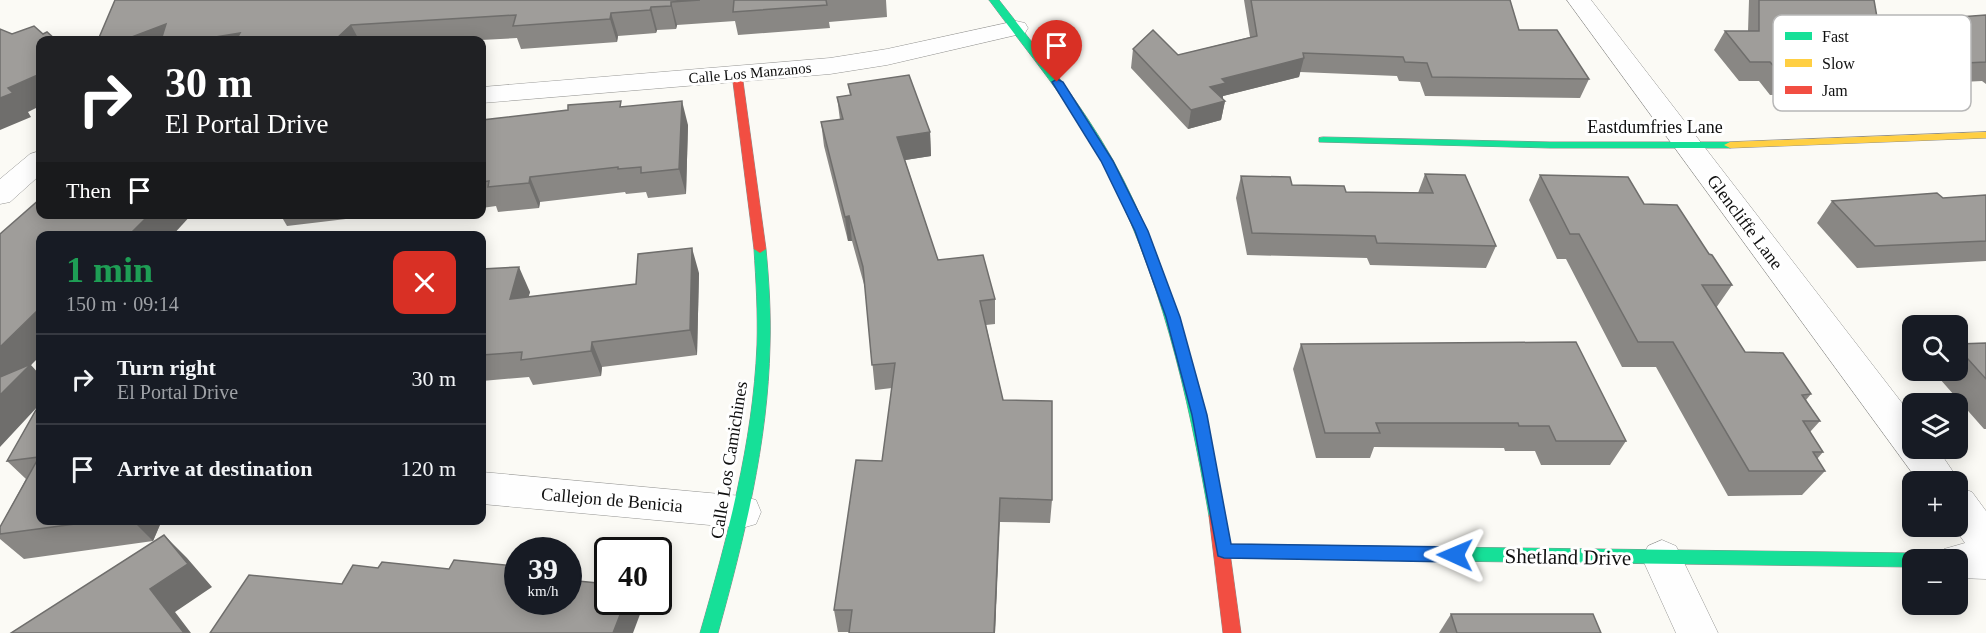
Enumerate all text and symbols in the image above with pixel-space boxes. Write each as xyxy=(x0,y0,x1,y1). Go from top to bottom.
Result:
legend xyxy=(1773,15,1971,111)
pin xyxy=(1031,20,1082,82)
text: Fast xyxy=(1822,28,1849,45)
icon: arrive xyxy=(1040,29,1073,62)
text: Slow xyxy=(1822,55,1855,72)
icon: right xyxy=(66,60,144,138)
text: 30 m xyxy=(165,60,253,106)
street label: Calle Los Manzanos xyxy=(688,60,812,86)
text: Jam xyxy=(1822,82,1848,99)
text: El Portal Drive xyxy=(165,109,328,139)
street label: Eastdumfries Lane xyxy=(1587,117,1723,137)
street label: Glencliffe Lane xyxy=(1703,171,1787,273)
icon: arrive xyxy=(123,174,156,207)
text: Then xyxy=(66,178,111,203)
text: 1 min xyxy=(66,250,153,290)
button: close xyxy=(393,251,456,314)
text: 150 m · 09:14 xyxy=(66,293,179,315)
map controls xyxy=(1902,315,1968,615)
button: search xyxy=(1902,315,1968,381)
text: Turn right xyxy=(117,355,216,380)
icon: right xyxy=(66,363,99,396)
text: 30 m xyxy=(411,366,456,391)
street label: Calle Los Camichines xyxy=(707,380,751,540)
text: El Portal Drive xyxy=(117,381,238,403)
button: layers xyxy=(1902,393,1968,459)
icon: arrive xyxy=(66,453,99,486)
text: Arrive at destination xyxy=(117,456,313,481)
text: 120 m xyxy=(400,456,456,481)
button: + xyxy=(1902,471,1968,537)
street label: Callejon de Benicia xyxy=(540,484,684,516)
position arrow xyxy=(1423,523,1487,587)
speed limit sign: 40 xyxy=(594,537,672,615)
street label: Shetland Drive xyxy=(1505,544,1631,570)
button: − xyxy=(1902,549,1968,615)
text: 39 xyxy=(528,552,558,585)
text: km/h xyxy=(528,583,558,599)

